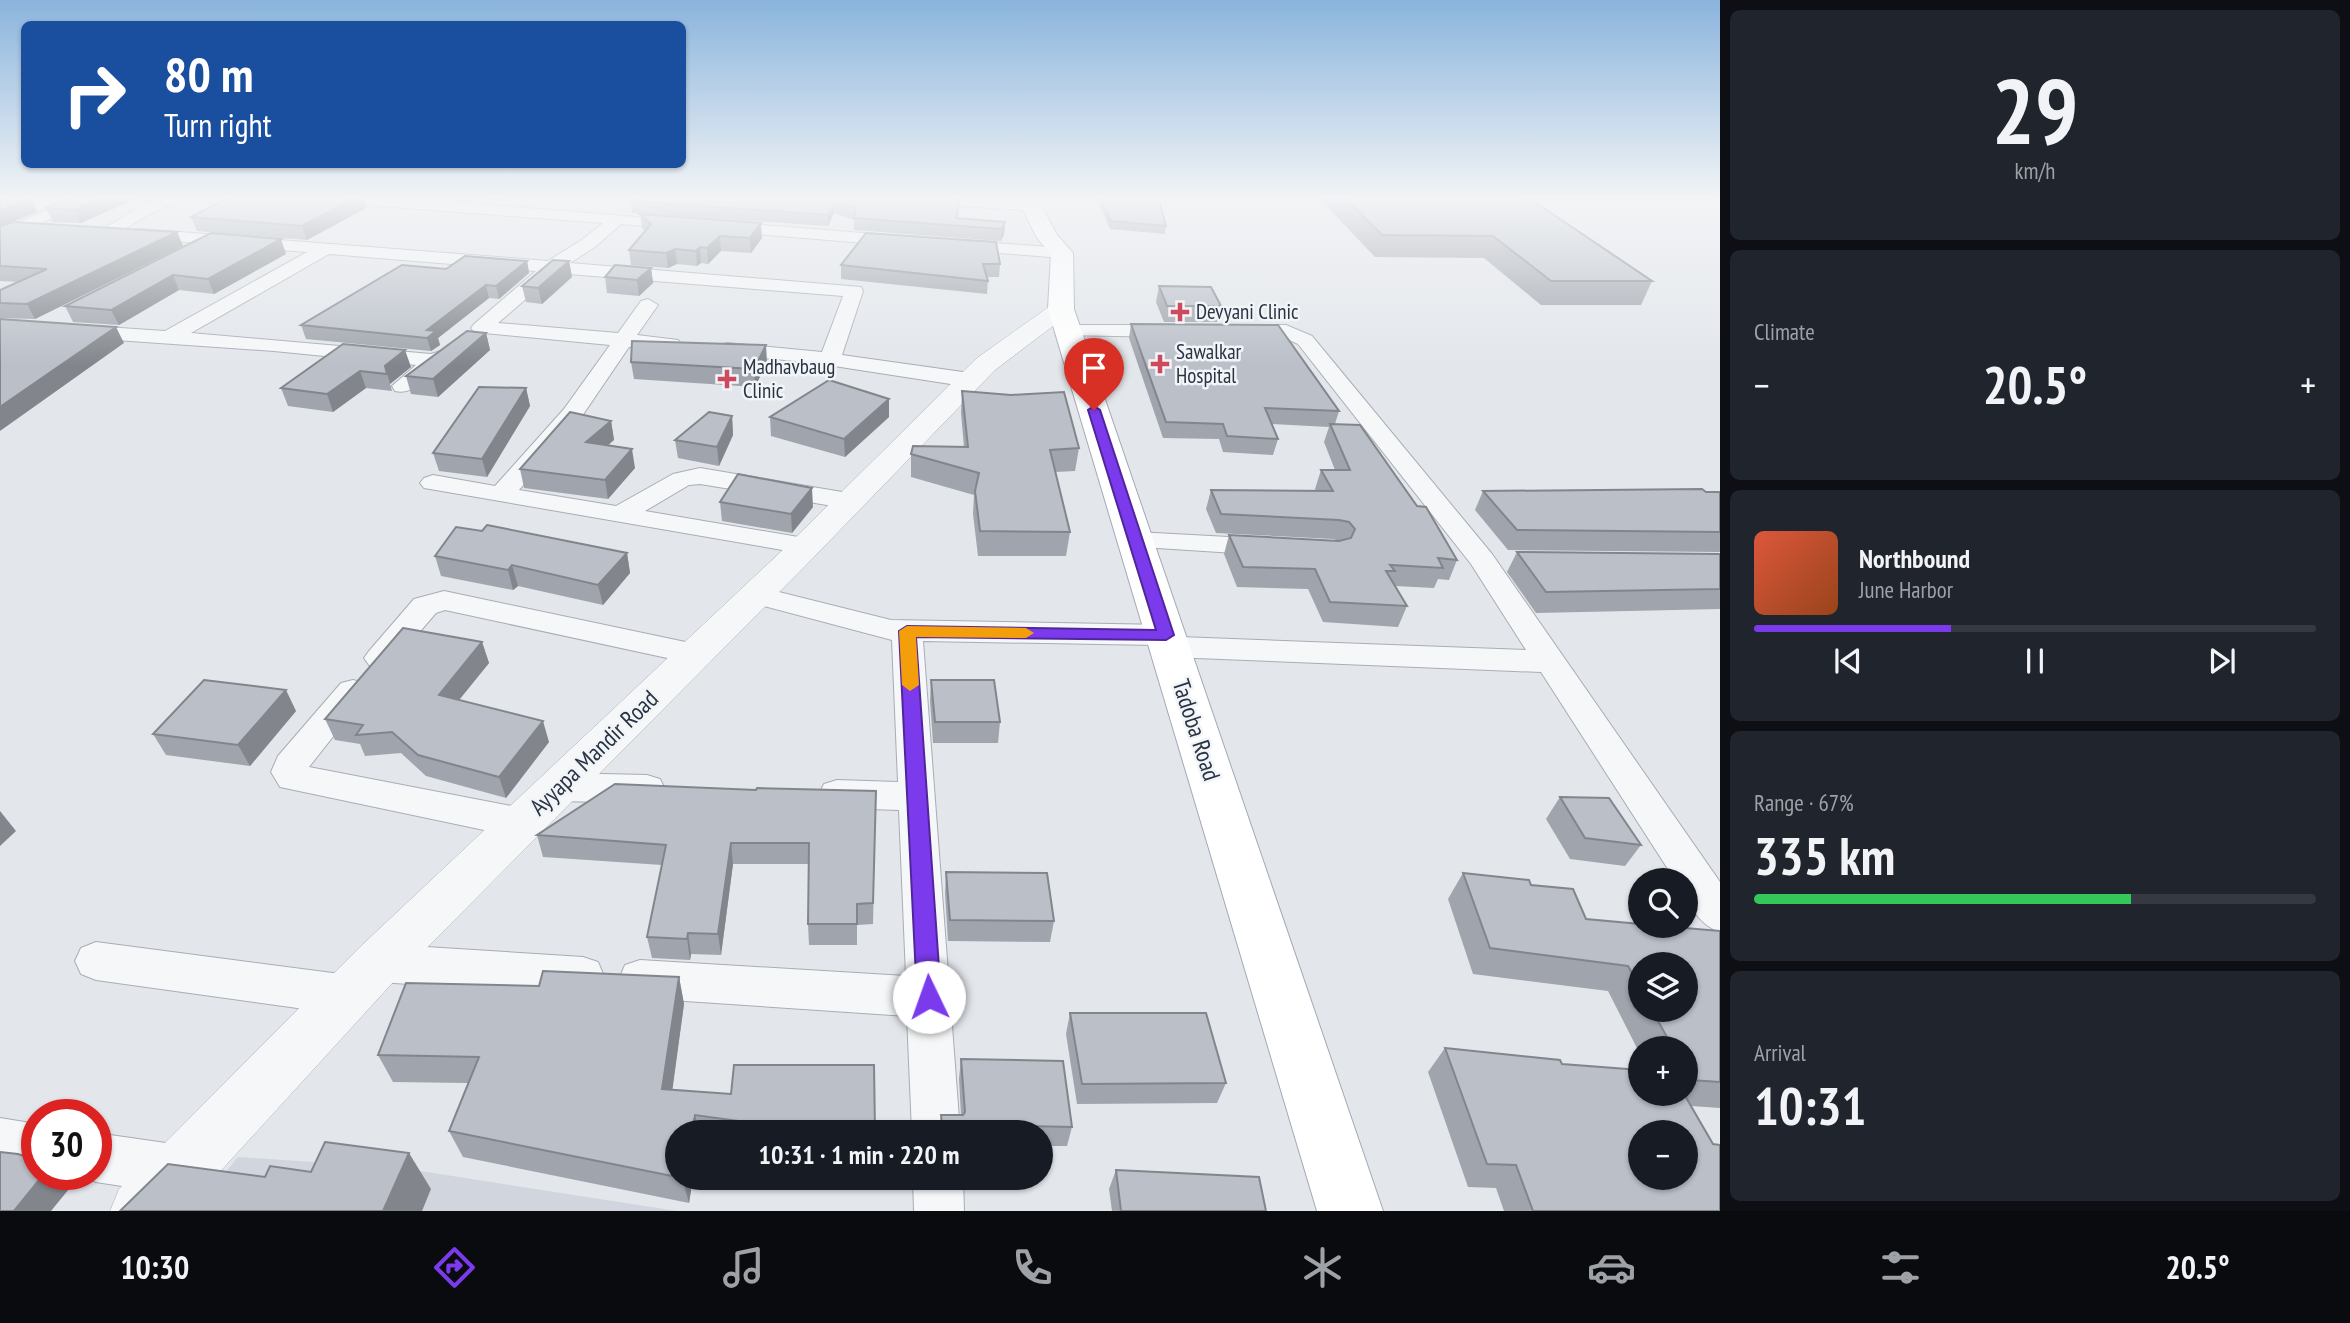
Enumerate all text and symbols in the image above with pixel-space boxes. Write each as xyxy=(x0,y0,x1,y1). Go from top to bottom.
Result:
text: 80 m xyxy=(164,42,253,106)
icon: right xyxy=(49,49,140,140)
text: 29 xyxy=(1992,51,2079,169)
text: Turn right xyxy=(164,104,272,146)
text: km/h xyxy=(2015,156,2055,185)
place label: Devyani Clinic xyxy=(1196,298,1299,325)
marker: Devyani Clinic xyxy=(1170,302,1190,322)
text: Climate xyxy=(1754,317,1815,346)
pin xyxy=(1064,338,1124,410)
place label: Sawalkar Hospital xyxy=(1176,338,1242,389)
icon: arrive xyxy=(1075,349,1113,387)
text: 20.5° xyxy=(1983,351,2087,418)
place label: Madhavbaug Clinic xyxy=(743,353,835,404)
marker: Sawalkar Hospital xyxy=(1150,354,1170,374)
text: − xyxy=(1754,360,1770,409)
text: + xyxy=(2300,360,2316,409)
marker: Madhavbaug Clinic xyxy=(717,369,737,389)
text: Northbound xyxy=(1859,542,1970,575)
text: June Harbor xyxy=(1859,575,1953,604)
icon: previous xyxy=(1829,642,1867,680)
icon: pause xyxy=(2016,642,2054,680)
icon: next xyxy=(2203,642,2241,680)
street label: Tadoba Road xyxy=(1165,675,1227,785)
street label: Ayyapa Mandir Road xyxy=(523,683,665,822)
text: Range · 67% xyxy=(1754,788,1854,817)
text: 335 km xyxy=(1754,822,1895,889)
map controls xyxy=(1628,868,1698,1190)
button: search xyxy=(1628,868,1698,938)
button: layers xyxy=(1628,952,1698,1022)
position arrow xyxy=(892,960,966,1034)
button: + xyxy=(1628,1036,1698,1106)
text: Arrival xyxy=(1754,1038,1806,1067)
text: 10:31 xyxy=(1754,1072,1866,1139)
speed limit sign: 30 xyxy=(21,1099,112,1190)
button: − xyxy=(1628,1120,1698,1190)
text: 10:31 · 1 min · 220 m xyxy=(759,1138,959,1171)
icon: directions xyxy=(430,1243,479,1292)
icon: music xyxy=(719,1243,768,1292)
icon: phone xyxy=(1008,1243,1057,1292)
icon: climate xyxy=(1298,1243,1347,1292)
icon: car xyxy=(1587,1243,1636,1292)
icon: filters xyxy=(1876,1243,1925,1292)
text: 10:30 xyxy=(120,1246,189,1288)
text: 20.5° xyxy=(2165,1246,2230,1288)

